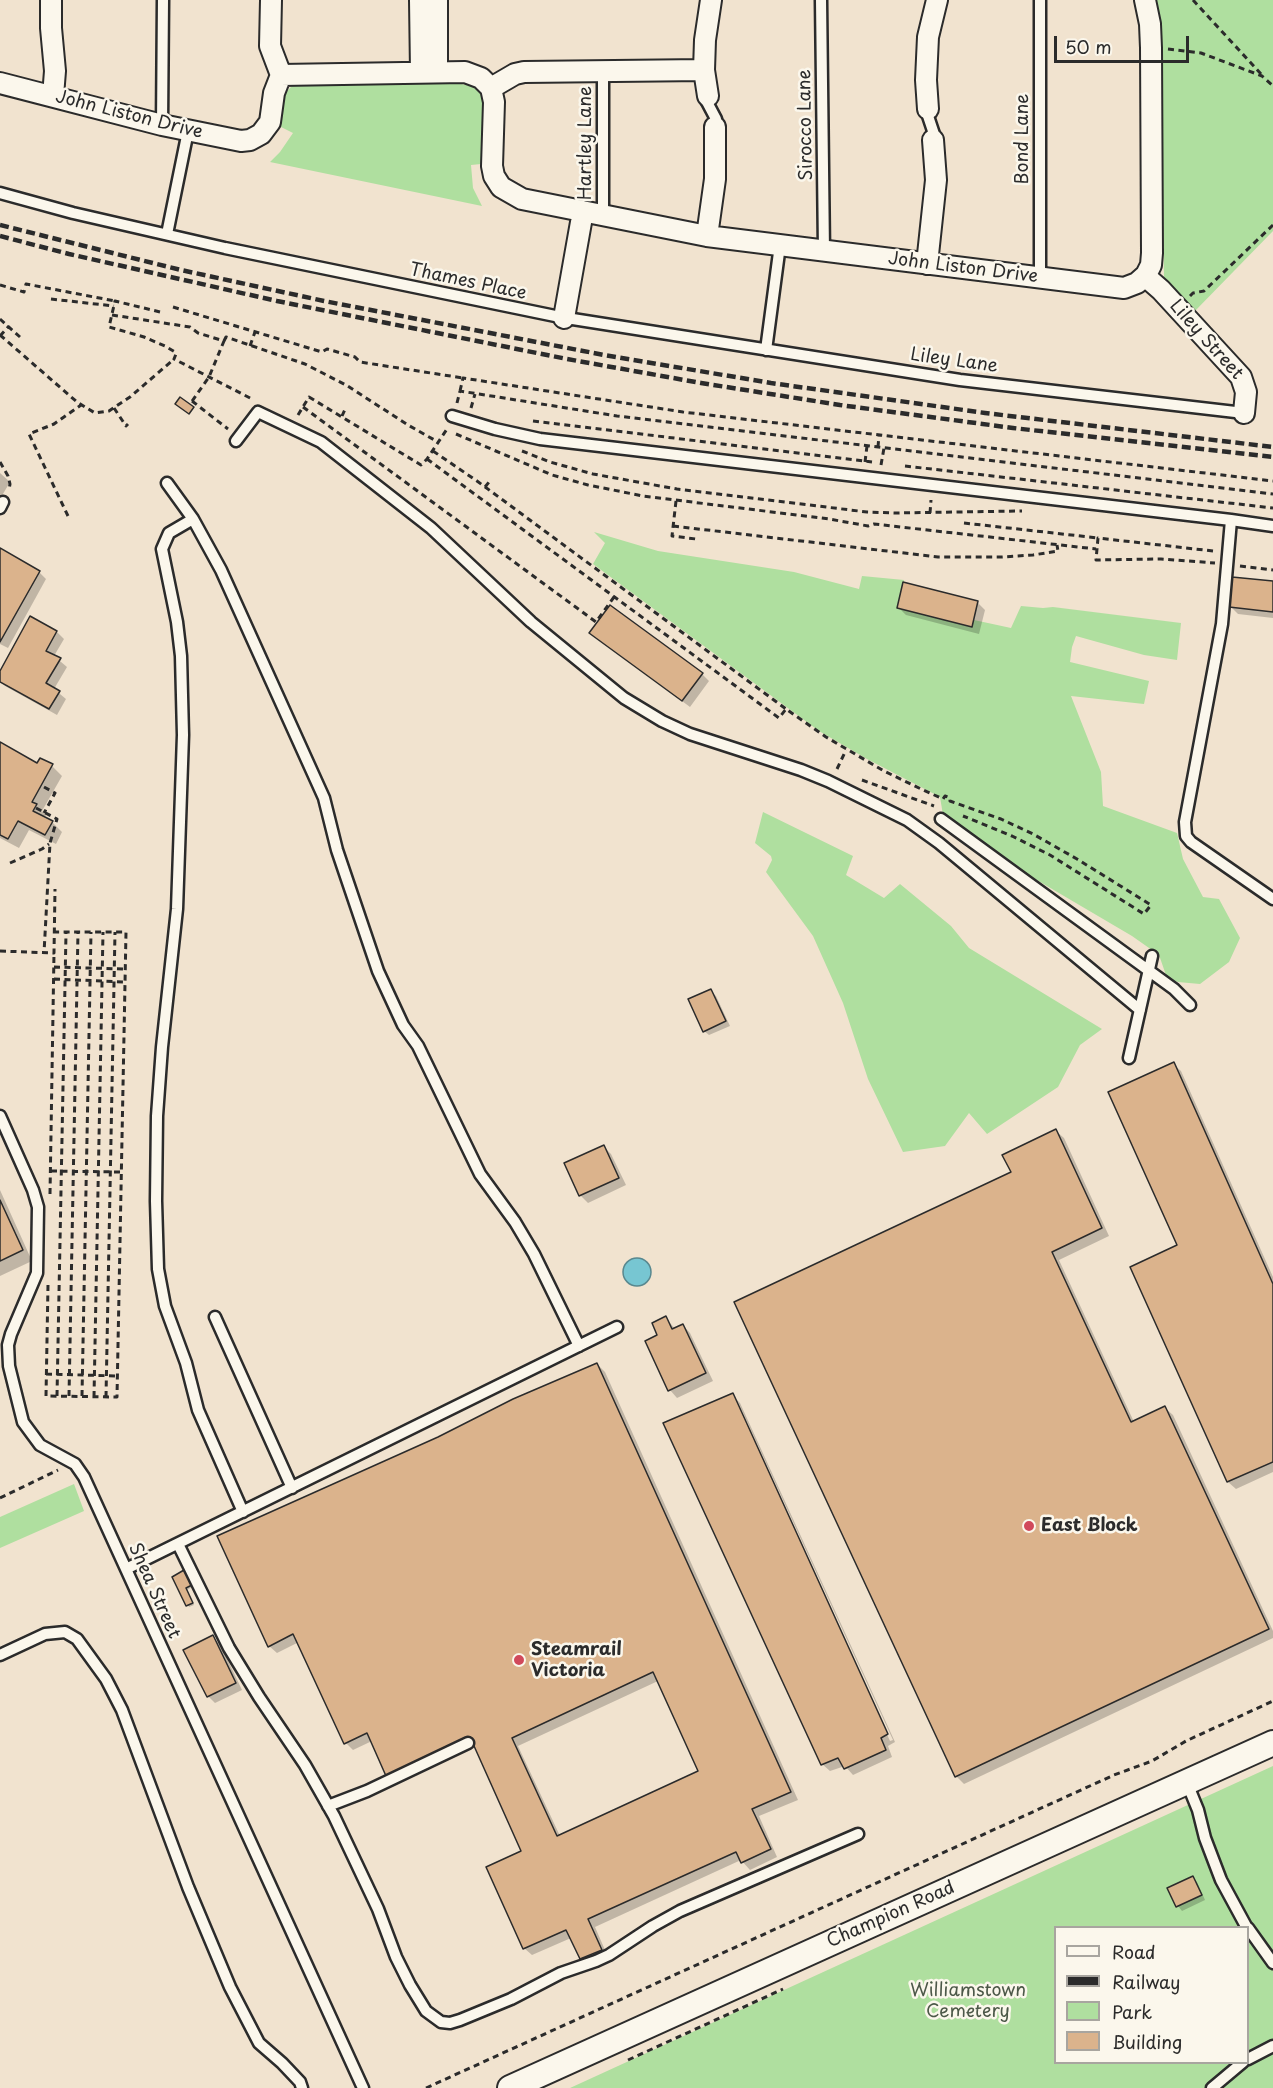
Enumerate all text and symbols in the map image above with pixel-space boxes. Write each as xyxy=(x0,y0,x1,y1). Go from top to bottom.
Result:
scale bar xyxy=(1057,24,1192,62)
text: 50 m xyxy=(1065,33,1112,60)
street label: Sirocco Lane xyxy=(794,69,818,181)
street label: John Liston Drive xyxy=(53,86,205,144)
street label: Hartley Lane xyxy=(575,86,597,200)
street label: Bond Lane xyxy=(1012,94,1034,184)
street label: John Liston Drive xyxy=(887,248,1039,288)
street label: Thames Place xyxy=(408,259,528,305)
street label: Liley Street xyxy=(1165,296,1247,384)
street label: Liley Lane xyxy=(909,344,999,378)
place label: East Block xyxy=(1041,1515,1138,1537)
marker: East Block xyxy=(1022,1519,1036,1533)
street label: Shea Street xyxy=(123,1540,185,1642)
place label: Steamrail Victoria xyxy=(531,1639,622,1682)
marker: Steamrail Victoria xyxy=(512,1653,526,1667)
street label: Champion Road xyxy=(824,1877,958,1953)
legend xyxy=(1054,1926,1249,2064)
text: Road xyxy=(1112,1938,1156,1965)
text: Railway xyxy=(1112,1968,1180,1995)
park label: Williamstown Cemetery xyxy=(910,1980,1026,2022)
text: Park xyxy=(1112,1998,1152,2025)
text: Building xyxy=(1112,2028,1182,2055)

